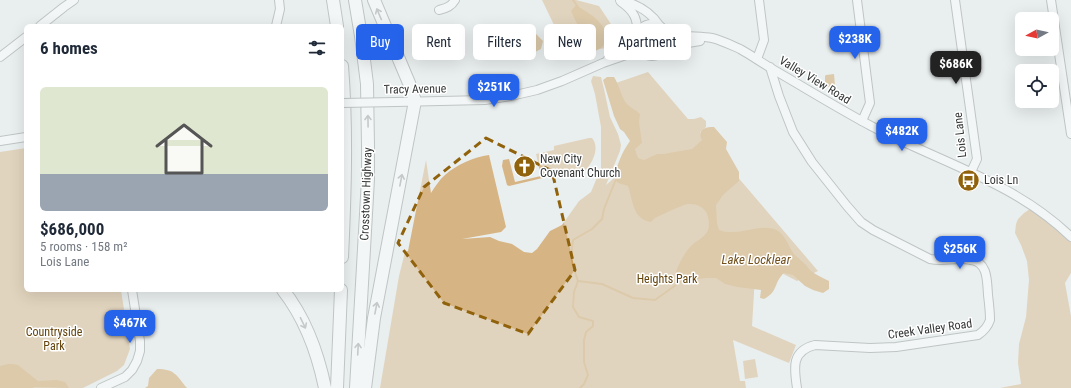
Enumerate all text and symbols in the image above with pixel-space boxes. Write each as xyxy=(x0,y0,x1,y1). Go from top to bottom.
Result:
one-way arrow xyxy=(375,8,383,20)
north arrow xyxy=(1015,12,1059,56)
map controls xyxy=(1015,12,1059,108)
chip: Buy xyxy=(356,24,404,60)
chip: Rent xyxy=(412,24,465,60)
chip: Filters xyxy=(473,24,536,60)
chip: New xyxy=(544,24,596,60)
chip: Apartment xyxy=(604,24,691,60)
pin: $238K xyxy=(827,26,883,60)
text: $238K xyxy=(838,31,872,46)
icon: filters xyxy=(306,37,328,59)
text: 6 homes xyxy=(40,38,98,58)
pin: $686K xyxy=(928,51,984,85)
street label: Valley View Road xyxy=(777,53,853,107)
text: $686K xyxy=(939,56,973,71)
button: locate xyxy=(1015,64,1059,108)
pin: $251K xyxy=(466,74,522,108)
text: $251K xyxy=(477,79,511,94)
street label: Tracy Avenue xyxy=(383,81,447,97)
street label: Lois Lane xyxy=(951,111,969,158)
icon: home xyxy=(148,113,220,185)
one-way arrow xyxy=(364,115,371,128)
pin: $482K xyxy=(874,118,930,152)
text: $482K xyxy=(885,123,919,138)
street label: Crosstown Highway xyxy=(357,147,375,241)
place label: New City Covenant Church xyxy=(540,152,621,180)
church icon: New City Covenant Church xyxy=(511,153,537,179)
bus stop icon: Lois Ln xyxy=(955,167,981,193)
place label: Lois Ln xyxy=(984,173,1018,187)
one-way arrow xyxy=(397,174,405,187)
text: $686,000 xyxy=(40,219,104,239)
pin: $256K xyxy=(932,236,988,270)
text: 5 rooms · 158 m² xyxy=(40,239,127,254)
text: $256K xyxy=(943,241,977,256)
water label: Lake Locklear xyxy=(722,252,792,267)
text: Lois Lane xyxy=(40,254,89,269)
park label: Heights Park xyxy=(637,272,698,286)
one-way arrow xyxy=(373,302,381,315)
pin: $467K xyxy=(102,310,158,344)
text: $467K xyxy=(113,315,147,330)
street label: Creek Valley Road xyxy=(887,316,973,342)
one-way arrow xyxy=(300,317,307,329)
park label: Countryside Park xyxy=(26,325,83,353)
one-way arrow xyxy=(355,343,362,356)

